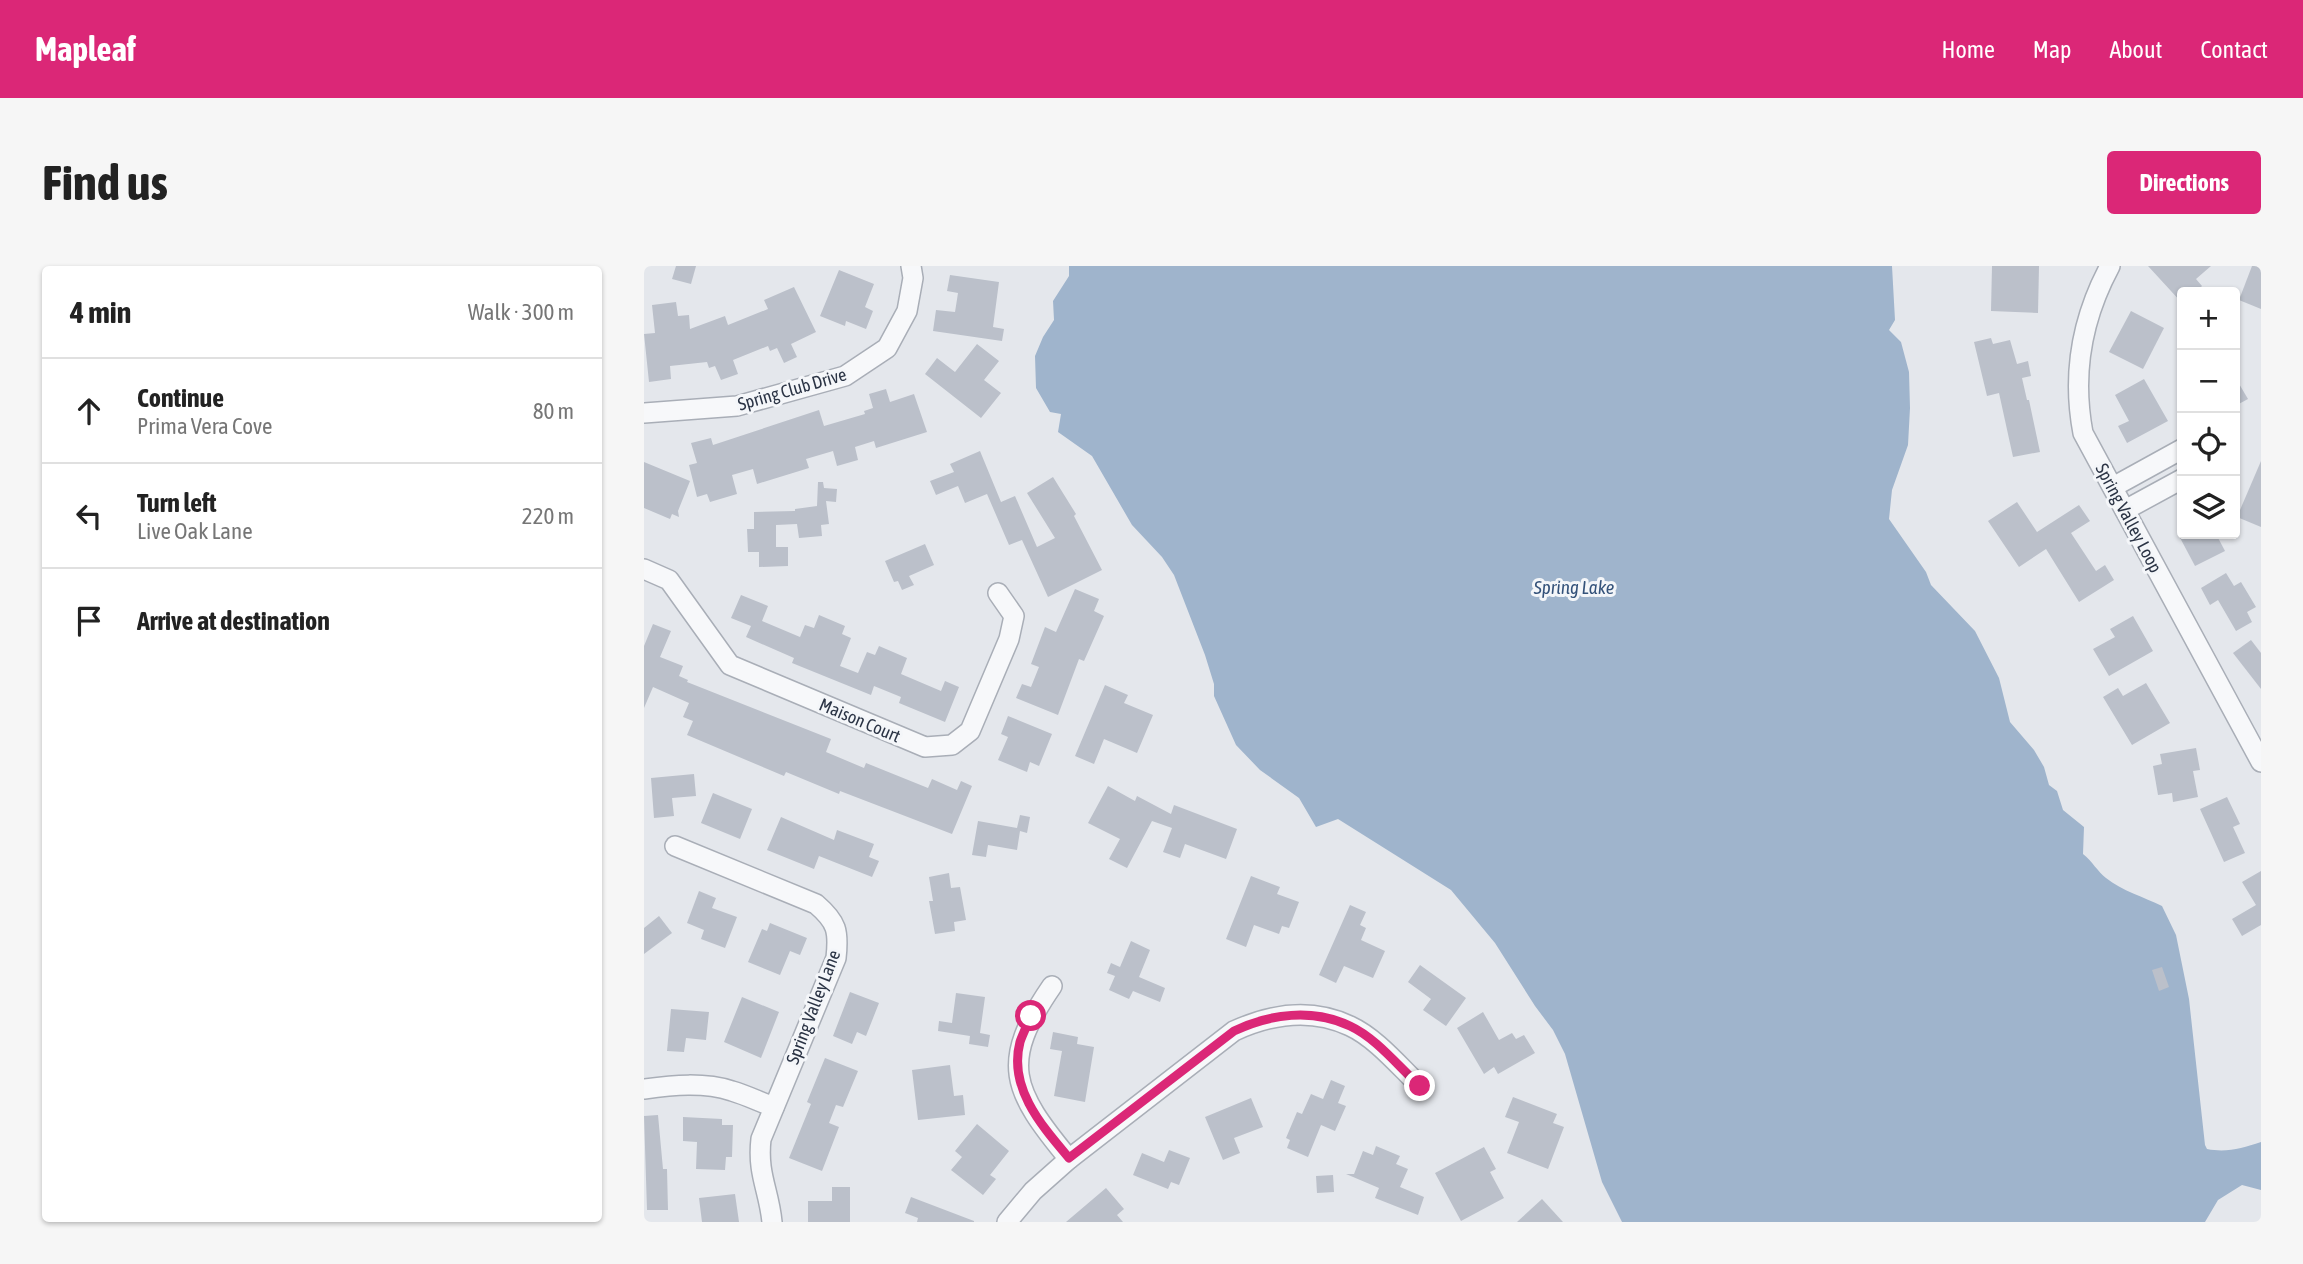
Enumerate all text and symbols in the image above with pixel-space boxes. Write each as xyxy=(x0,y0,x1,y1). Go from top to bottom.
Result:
text: Mapleaf xyxy=(35,30,136,68)
text: Home xyxy=(1941,36,1995,63)
text: Map xyxy=(2033,36,2071,63)
text: About xyxy=(2109,36,2162,63)
text: Contact xyxy=(2200,36,2268,63)
button: Directions xyxy=(2107,151,2261,214)
text: Find us xyxy=(42,154,168,210)
map controls xyxy=(2177,287,2240,539)
button: + xyxy=(2177,287,2240,350)
text: 4 min xyxy=(70,295,131,329)
text: Walk · 300 m xyxy=(468,299,574,325)
button: − xyxy=(2177,350,2240,413)
street label: Spring Club Drive xyxy=(735,363,849,415)
text: Continue xyxy=(137,383,224,413)
icon: ahead xyxy=(70,392,108,430)
text: 80 m xyxy=(533,398,574,424)
text: Prima Vera Cove xyxy=(137,413,273,439)
button: locate xyxy=(2177,413,2240,476)
street label: Spring Valley Loop xyxy=(2091,460,2167,576)
button: layers xyxy=(2177,476,2240,539)
text: Turn left xyxy=(137,488,217,518)
icon: left xyxy=(70,497,108,535)
text: 220 m xyxy=(522,503,574,529)
text: Live Oak Lane xyxy=(137,518,253,544)
water label: Spring Lake xyxy=(1533,576,1614,598)
icon: arrive xyxy=(70,602,108,640)
text: Arrive at destination xyxy=(137,606,330,636)
street label: Maison Court xyxy=(816,694,904,746)
street label: Spring Valley Lane xyxy=(782,947,844,1067)
route start xyxy=(1015,1000,1046,1031)
route end xyxy=(1404,1070,1435,1101)

